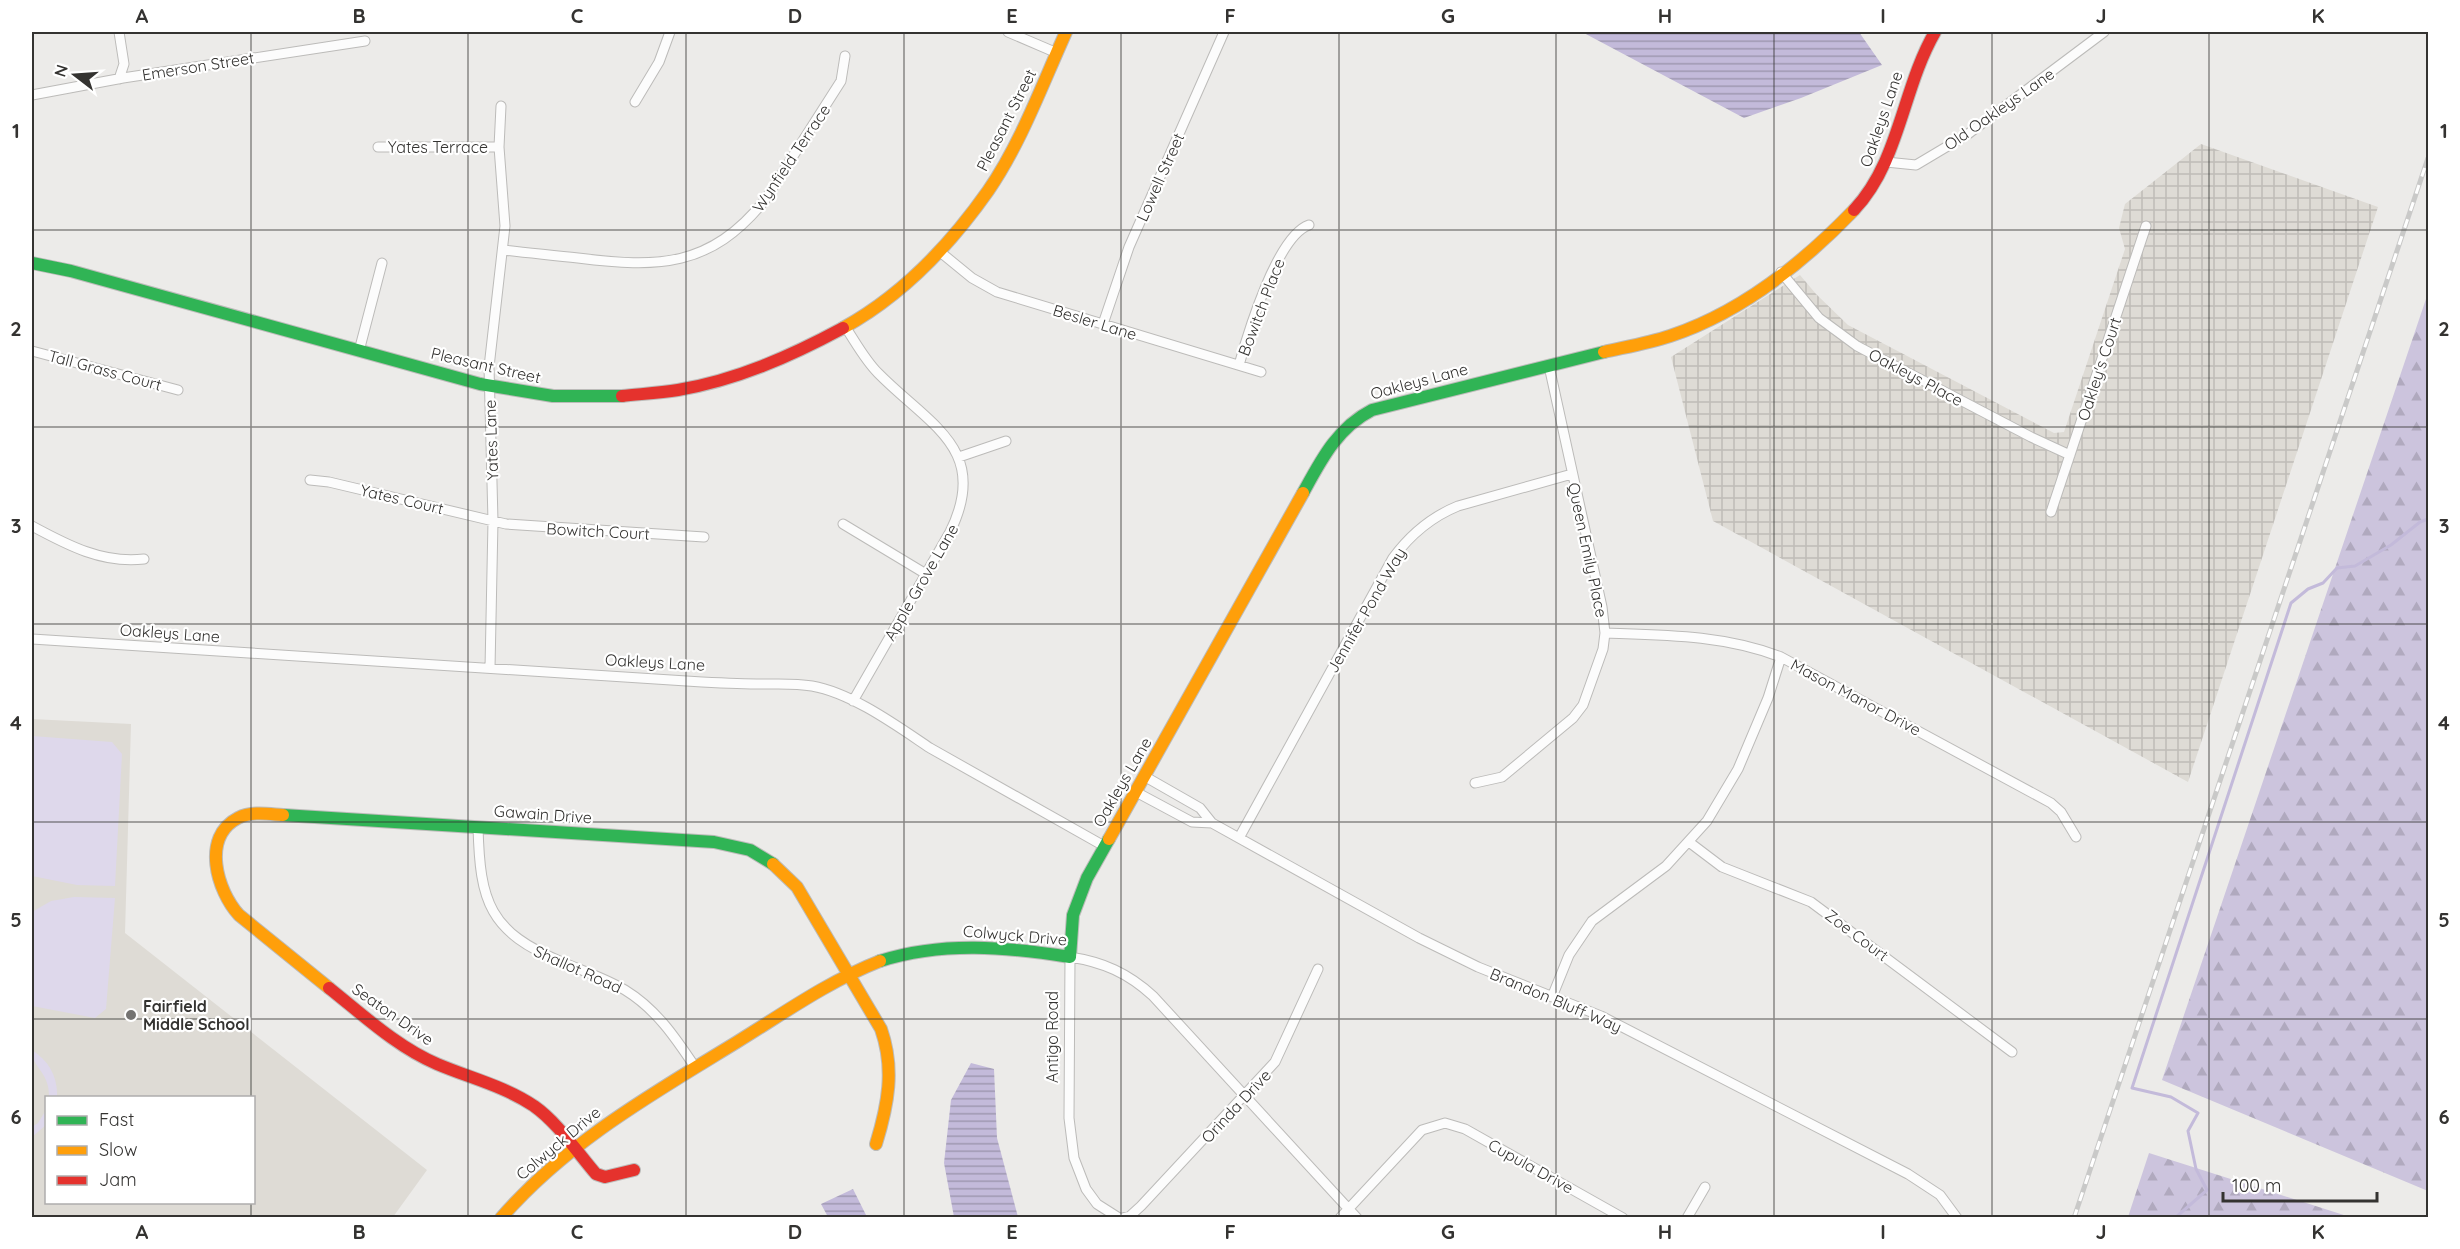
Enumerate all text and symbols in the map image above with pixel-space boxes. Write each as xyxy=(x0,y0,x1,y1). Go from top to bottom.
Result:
text: A xyxy=(136,3,149,28)
text: B xyxy=(352,3,366,28)
text: C xyxy=(571,3,584,28)
text: D xyxy=(788,3,802,28)
text: E xyxy=(1006,3,1018,28)
text: F xyxy=(1224,3,1236,28)
text: G xyxy=(1441,3,1455,28)
text: H xyxy=(1658,3,1672,28)
text: I xyxy=(1880,3,1886,28)
text: J xyxy=(2095,3,2107,28)
text: K xyxy=(2311,3,2325,28)
north arrow xyxy=(45,45,105,105)
street label: Emerson Street xyxy=(140,47,256,85)
text: N xyxy=(49,62,72,79)
street label: Old Oakleys Lane xyxy=(1940,64,2058,154)
street label: Pleasant Street xyxy=(972,66,1040,174)
street label: Oakleys Lane xyxy=(1855,68,1907,170)
street label: Wynfield Terrace xyxy=(748,100,834,216)
text: 1 xyxy=(12,118,20,143)
text: 1 xyxy=(2440,118,2448,143)
street label: Lowell Street xyxy=(1132,130,1188,224)
street label: Yates Terrace xyxy=(388,137,488,157)
street label: Bowitch Place xyxy=(1233,255,1289,359)
street label: Besler Lane xyxy=(1051,300,1139,344)
street label: Oakley's Court xyxy=(2073,315,2125,423)
text: 2 xyxy=(10,316,22,341)
text: 2 xyxy=(2438,316,2450,341)
street label: Pleasant Street xyxy=(429,343,543,387)
street label: Oakleys Place xyxy=(1865,344,1967,410)
street label: Tall Grass Court xyxy=(46,345,164,395)
street label: Oakleys Lane xyxy=(1368,358,1470,404)
street label: Yates Lane xyxy=(480,399,502,481)
street label: Yates Court xyxy=(358,480,446,518)
street label: Queen Emily Place xyxy=(1564,481,1612,619)
text: 3 xyxy=(11,513,21,538)
text: 3 xyxy=(2439,513,2449,538)
street label: Bowitch Court xyxy=(546,518,650,544)
street label: Apple Grove Lane xyxy=(879,520,963,644)
street label: Jennifer Pond Way xyxy=(1322,544,1410,676)
street label: Oakleys Lane xyxy=(119,620,221,646)
street label: Oakleys Lane xyxy=(604,649,706,675)
street label: Mason Manor Drive xyxy=(1787,654,1925,740)
text: 4 xyxy=(10,710,22,735)
text: 4 xyxy=(2438,710,2450,735)
street label: Oakleys Lane xyxy=(1088,734,1156,830)
street label: Gawain Drive xyxy=(493,801,593,827)
street label: Zoe Court xyxy=(1821,905,1893,965)
text: 5 xyxy=(10,907,22,932)
text: 5 xyxy=(2438,907,2450,932)
street label: Colwyck Drive xyxy=(962,920,1068,950)
street label: Shallot Road xyxy=(531,941,625,997)
street label: Brandon Bluff Way xyxy=(1487,963,1625,1037)
street label: Seaton Drive xyxy=(348,979,438,1049)
street label: Antigo Road xyxy=(1042,991,1062,1083)
place label: Fairfield Middle School xyxy=(143,996,250,1034)
marker: Fairfield Middle School xyxy=(124,1008,138,1022)
street label: Orinda Drive xyxy=(1197,1065,1275,1147)
legend xyxy=(45,1096,255,1204)
street label: Colwyck Drive xyxy=(512,1102,604,1184)
text: 6 xyxy=(10,1104,22,1129)
text: 6 xyxy=(2438,1104,2450,1129)
text: Fast xyxy=(99,1108,134,1131)
street label: Cupula Drive xyxy=(1485,1134,1577,1198)
text: Slow xyxy=(99,1138,137,1161)
scale bar xyxy=(2223,1165,2378,1203)
text: Jam xyxy=(99,1168,137,1191)
text: 100 m xyxy=(2232,1174,2281,1197)
text: A xyxy=(136,1219,149,1244)
text: B xyxy=(352,1219,366,1244)
text: C xyxy=(571,1219,584,1244)
text: D xyxy=(788,1219,802,1244)
text: E xyxy=(1006,1219,1018,1244)
text: F xyxy=(1224,1219,1236,1244)
text: G xyxy=(1441,1219,1455,1244)
text: H xyxy=(1658,1219,1672,1244)
text: I xyxy=(1880,1219,1886,1244)
text: J xyxy=(2095,1219,2107,1244)
text: K xyxy=(2311,1219,2325,1244)

